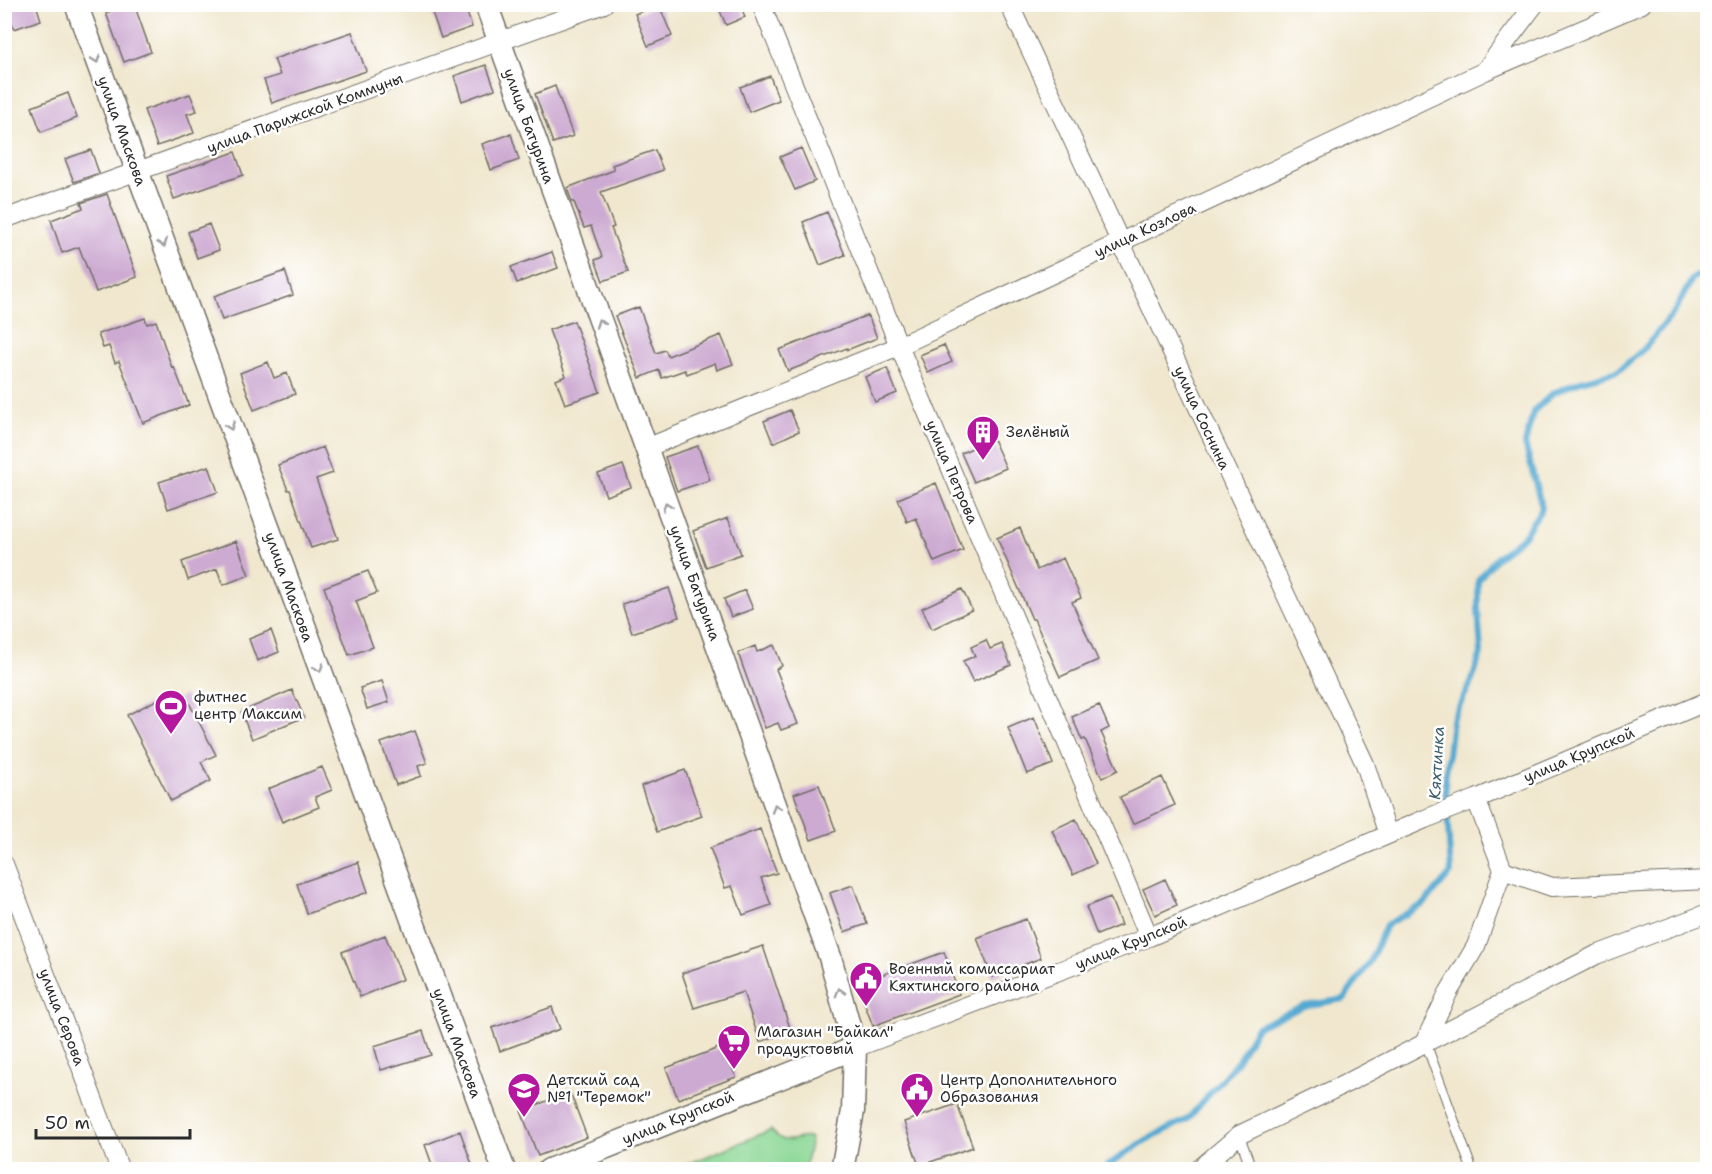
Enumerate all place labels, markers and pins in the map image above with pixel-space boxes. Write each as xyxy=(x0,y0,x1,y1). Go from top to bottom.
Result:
building icon: Зелёный xyxy=(965,414,1001,461)
place label: Зелёный xyxy=(1006,422,1070,442)
place label: фитнес центр Максим xyxy=(194,687,302,724)
sports icon: фитнес центр Максим xyxy=(153,688,189,735)
place label: Военный комиссариат Кяхтинского района xyxy=(889,959,1055,996)
public building icon: Военный комиссариат Кяхтинского района xyxy=(848,960,884,1007)
place label: Магазин "Байкал" продуктовый xyxy=(757,1022,894,1059)
supermarket icon: Магазин "Байкал" продуктовый xyxy=(716,1023,752,1070)
place label: Детский сад №1 "Теремок" xyxy=(547,1070,651,1107)
place label: Центр Дополнительного Образования xyxy=(940,1070,1117,1107)
school or university icon: Детский сад №1 "Теремок" xyxy=(506,1071,542,1118)
public building icon: Центр Дополнительного Образования xyxy=(899,1071,935,1118)

